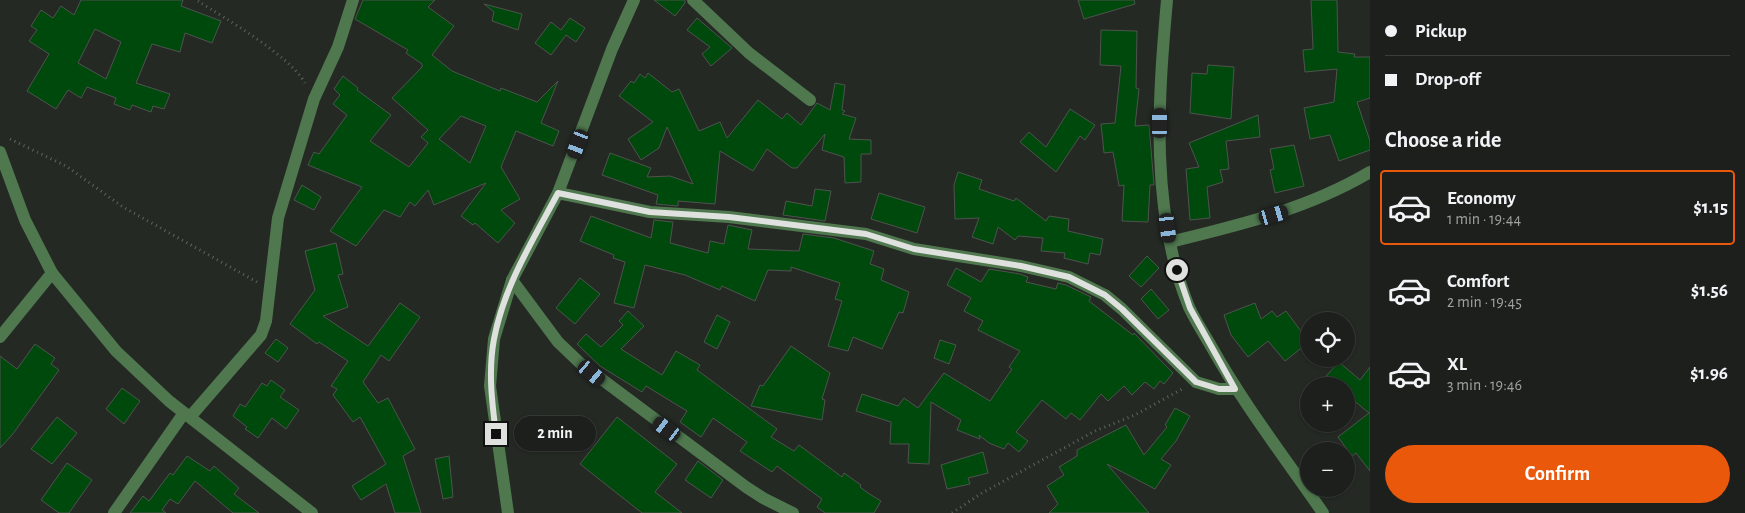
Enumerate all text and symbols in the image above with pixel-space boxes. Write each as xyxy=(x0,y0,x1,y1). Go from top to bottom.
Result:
text: Pickup xyxy=(1415,22,1467,41)
text: Drop-off xyxy=(1415,70,1480,89)
car xyxy=(1152,108,1167,138)
car xyxy=(565,127,590,161)
text: Choose a ride xyxy=(1385,129,1501,151)
icon: car xyxy=(1387,185,1432,230)
text: Economy xyxy=(1447,189,1516,208)
text: $1.15 xyxy=(1693,198,1728,217)
car xyxy=(1257,204,1290,226)
text: 1 min · 19:44 xyxy=(1447,211,1521,227)
car xyxy=(1158,212,1177,244)
route start xyxy=(1166,259,1188,281)
icon: car xyxy=(1387,268,1432,313)
text: Comfort xyxy=(1447,272,1509,291)
text: $1.56 xyxy=(1691,281,1728,300)
text: 2 min · 19:45 xyxy=(1447,294,1522,310)
map controls xyxy=(1300,312,1355,497)
button: locate xyxy=(1300,312,1355,367)
icon: car xyxy=(1387,351,1432,396)
text: XL xyxy=(1447,355,1467,374)
car xyxy=(575,358,608,388)
text: $1.96 xyxy=(1690,364,1728,383)
button: + xyxy=(1300,377,1355,432)
text: 3 min · 19:46 xyxy=(1447,377,1522,393)
car xyxy=(650,414,683,444)
callout: 2 min xyxy=(514,416,596,452)
route end xyxy=(485,423,507,445)
text: 2 min xyxy=(537,425,573,441)
button: − xyxy=(1300,442,1355,497)
button: Confirm xyxy=(1385,445,1730,503)

